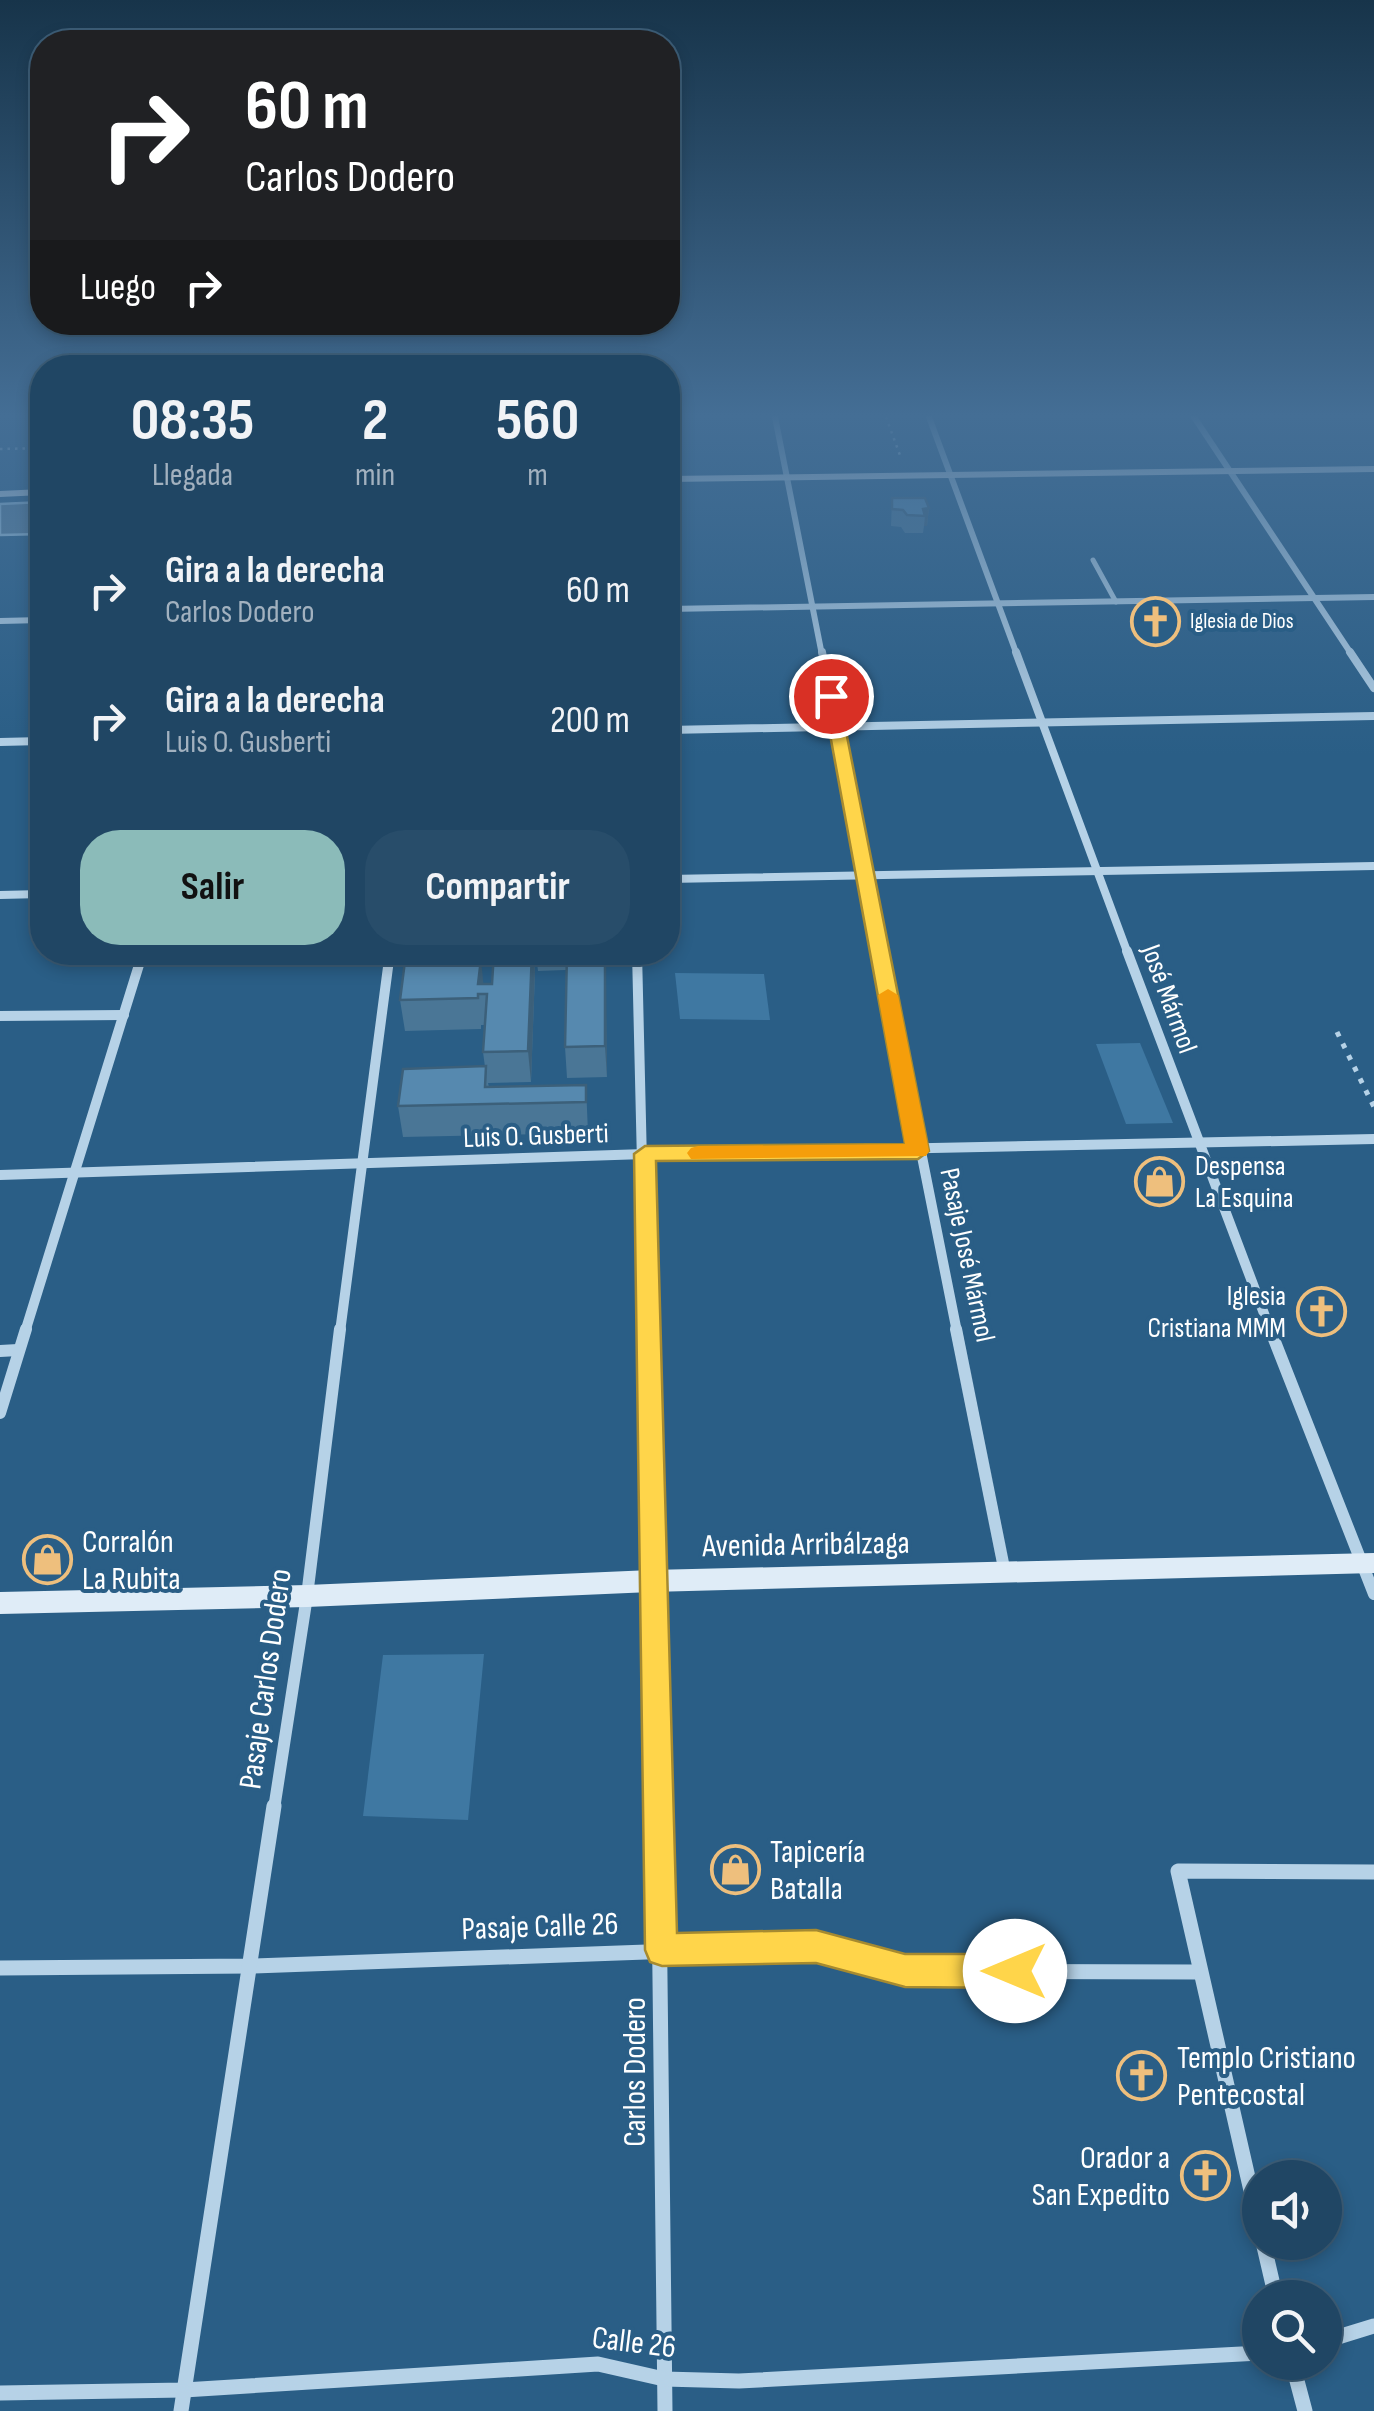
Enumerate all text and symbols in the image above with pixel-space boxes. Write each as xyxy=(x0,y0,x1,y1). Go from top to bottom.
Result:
text: 60 m xyxy=(245,65,369,149)
icon: right xyxy=(80,70,210,200)
text: Carlos Dodero xyxy=(245,150,455,205)
icon: right xyxy=(176,260,231,315)
text: Luego xyxy=(80,265,156,310)
text: 08:35 xyxy=(131,385,254,457)
text: 2 xyxy=(362,385,388,457)
text: 560 xyxy=(496,385,579,457)
text: Llegada xyxy=(152,456,233,495)
text: min xyxy=(355,456,395,495)
text: m xyxy=(527,456,548,495)
text: Gira a la derecha xyxy=(165,548,385,593)
icon: right xyxy=(80,563,135,618)
text: 60 m xyxy=(566,568,630,613)
text: Carlos Dodero xyxy=(165,593,314,632)
church icon: Iglesia de Dios xyxy=(1129,595,1181,647)
place label: Iglesia de Dios xyxy=(1190,608,1294,635)
pin xyxy=(789,654,874,739)
icon: arrive xyxy=(804,669,859,724)
text: Gira a la derecha xyxy=(165,678,385,723)
icon: right xyxy=(80,693,135,748)
text: 200 m xyxy=(550,698,630,743)
text: Luis O. Gusberti xyxy=(165,723,331,762)
button: Salir xyxy=(80,830,345,945)
button: Compartir xyxy=(365,830,630,945)
street label: José Mármol xyxy=(1134,939,1204,1058)
street label: Luis O. Gusberti xyxy=(463,1117,609,1155)
place label: Despensa La Esquina xyxy=(1195,1150,1294,1215)
shop icon: Despensa La Esquina xyxy=(1134,1156,1186,1208)
street label: Pasaje José Mármol xyxy=(932,1165,1002,1345)
place label: Iglesia Cristiana MMM xyxy=(1148,1280,1286,1345)
church icon: Iglesia Cristiana MMM xyxy=(1295,1286,1347,1338)
place label: Corralón La Rubita xyxy=(82,1523,181,1599)
street label: Avenida Arribálzaga xyxy=(701,1524,910,1566)
shop icon: Corralón La Rubita xyxy=(21,1534,73,1586)
street label: Pasaje Carlos Dodero xyxy=(231,1566,301,1792)
place label: Tapicería Batalla xyxy=(770,1833,865,1909)
shop icon: Tapicería Batalla xyxy=(709,1844,761,1896)
street label: Pasaje Calle 26 xyxy=(461,1905,619,1949)
position arrow xyxy=(963,1919,1067,2023)
street label: Carlos Dodero xyxy=(616,1997,655,2147)
place label: Templo Cristiano Pentecostal xyxy=(1177,2039,1356,2115)
church icon: Templo Cristiano Pentecostal xyxy=(1116,2050,1168,2102)
place label: Orador a San Expedito xyxy=(1032,2139,1170,2215)
church icon: Orador a San Expedito xyxy=(1179,2150,1231,2202)
map controls xyxy=(1242,2160,1342,2380)
button: sound xyxy=(1242,2160,1342,2260)
button: search xyxy=(1242,2280,1342,2380)
street label: Calle 26 xyxy=(590,2319,678,2367)

